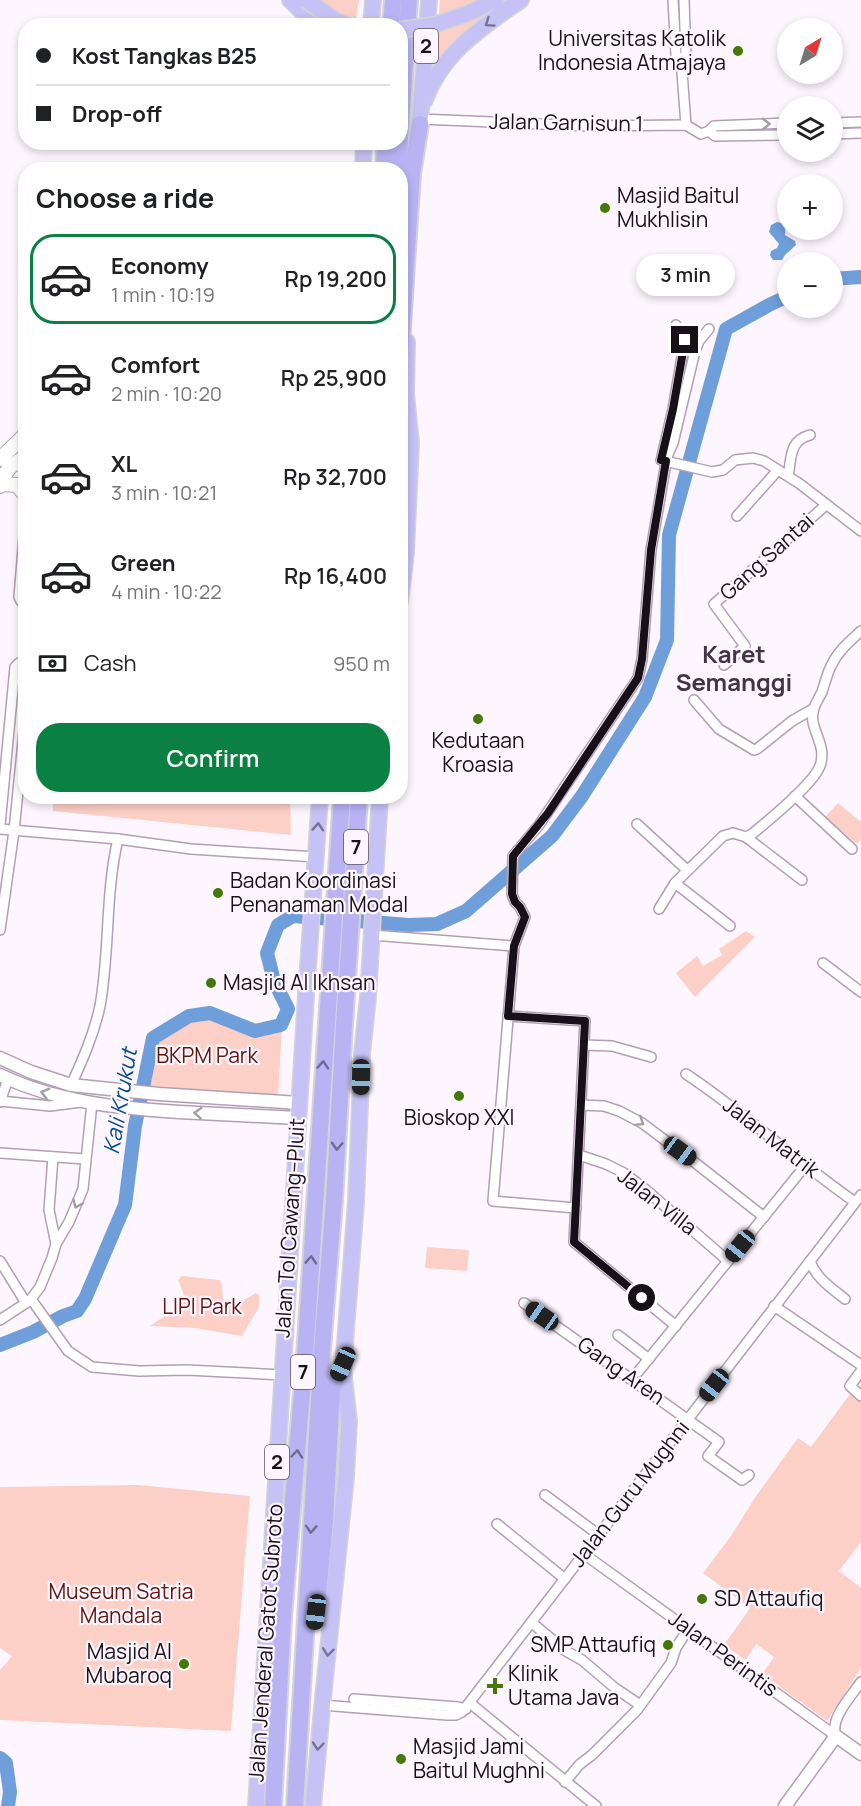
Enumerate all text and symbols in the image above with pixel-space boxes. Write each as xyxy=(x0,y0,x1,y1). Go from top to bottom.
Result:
one-way arrow xyxy=(484,16,495,27)
north arrow xyxy=(777,18,843,84)
map controls xyxy=(777,18,843,318)
place label: Universitas Katolik Indonesia Atmajaya xyxy=(538,24,727,76)
road number: 2 xyxy=(414,29,438,63)
text: Kost Tangkas B25 xyxy=(72,41,257,71)
marker: Universitas Katolik Indonesia Atmajaya xyxy=(731,44,745,58)
button: layers xyxy=(777,96,843,162)
text: Drop-off xyxy=(72,99,162,129)
street label: Jalan Garnisun 1 xyxy=(489,107,643,137)
one-way arrow xyxy=(761,118,770,130)
button: + xyxy=(777,174,843,240)
text: Choose a ride xyxy=(36,179,214,216)
place label: Masjid Baitul Mukhlisin xyxy=(617,181,739,233)
marker: Masjid Baitul Mukhlisin xyxy=(598,201,612,215)
text: Economy xyxy=(111,251,209,281)
icon: car xyxy=(39,252,93,306)
button: − xyxy=(777,252,843,318)
callout: 3 min xyxy=(636,253,734,295)
text: 3 min xyxy=(660,261,711,288)
text: Rp 19,200 xyxy=(285,264,387,294)
text: 1 min · 10:19 xyxy=(111,281,215,308)
route end xyxy=(671,326,698,353)
text: Comfort xyxy=(111,350,200,380)
icon: car xyxy=(39,351,93,405)
text: Rp 25,900 xyxy=(281,363,387,393)
text: 2 min · 10:20 xyxy=(111,380,222,407)
text: XL xyxy=(111,449,137,479)
icon: car xyxy=(39,450,93,504)
text: Rp 32,700 xyxy=(283,462,387,492)
text: 3 min · 10:21 xyxy=(111,479,217,506)
street label: Gang Santai xyxy=(713,506,819,606)
text: Green xyxy=(111,548,176,578)
icon: car xyxy=(39,549,93,603)
text: Rp 16,400 xyxy=(284,561,387,591)
text: 4 min · 10:22 xyxy=(111,578,222,605)
district label: Karet Semanggi xyxy=(676,637,792,698)
icon: cash xyxy=(36,647,69,680)
text: Cash xyxy=(84,648,137,678)
text: 950 m xyxy=(333,650,390,677)
marker: Kedutaan Kroasia xyxy=(471,712,485,726)
button: Confirm xyxy=(36,723,390,792)
place label: Kedutaan Kroasia xyxy=(431,726,525,778)
one-way arrow xyxy=(312,822,325,831)
road number: 7 xyxy=(344,830,368,864)
place label: Badan Koordinasi Penanaman Modal xyxy=(230,866,408,918)
marker: Badan Koordinasi Penanaman Modal xyxy=(211,886,225,900)
place label: Masjid Al Ikhsan xyxy=(223,968,376,996)
marker: Masjid Al Ikhsan xyxy=(204,976,218,990)
park label: BKPM Park xyxy=(156,1041,258,1069)
water label: Kali Krukut xyxy=(96,1044,144,1156)
car xyxy=(352,1059,370,1095)
one-way arrow xyxy=(317,1061,330,1070)
one-way arrow xyxy=(40,1087,50,1100)
marker: Bioskop XXI xyxy=(452,1089,466,1103)
street label: Jalan Matrik xyxy=(718,1091,826,1184)
place label: Bioskop XXI xyxy=(404,1103,514,1131)
one-way arrow xyxy=(193,1107,202,1120)
one-way arrow xyxy=(634,1115,644,1127)
street label: Jalan Tol Cawang–Pluit xyxy=(267,1117,311,1339)
car xyxy=(660,1133,700,1169)
one-way arrow xyxy=(331,1142,344,1151)
street label: Jalan Villa xyxy=(612,1161,703,1241)
one-way arrow xyxy=(72,1197,84,1208)
car xyxy=(722,1226,758,1266)
one-way arrow xyxy=(304,1255,317,1264)
route start xyxy=(628,1284,655,1311)
park label: LIPI Park xyxy=(162,1292,242,1320)
car xyxy=(522,1298,562,1334)
street label: Gang Aren xyxy=(572,1330,671,1411)
car xyxy=(327,1344,359,1384)
road number: 7 xyxy=(291,1355,315,1389)
car xyxy=(696,1365,732,1405)
street label: Jalan Guru Mughni xyxy=(563,1414,695,1572)
road number: 2 xyxy=(265,1445,289,1479)
one-way arrow xyxy=(290,1450,303,1459)
street label: Jalan Jenderal Gatot Subroto xyxy=(241,1503,289,1783)
one-way arrow xyxy=(304,1525,317,1534)
park label: Museum Satria Mandala xyxy=(48,1577,194,1629)
place label: SD Attaufiq xyxy=(714,1584,823,1612)
marker: SD Attaufiq xyxy=(695,1592,709,1606)
car xyxy=(305,1593,327,1631)
street label: Jalan Perintis xyxy=(663,1604,784,1702)
place label: SMP Attaufiq xyxy=(530,1630,656,1658)
place label: Masjid Al Mubaroq xyxy=(86,1637,172,1689)
marker: SMP Attaufiq xyxy=(661,1638,675,1652)
one-way arrow xyxy=(322,1648,335,1657)
marker: Masjid Al Mubaroq xyxy=(177,1657,191,1671)
place label: Klinik Utama Java xyxy=(508,1659,619,1711)
marker: Klinik Utama Java xyxy=(486,1677,504,1695)
place label: Masjid Jami Baitul Mughni xyxy=(413,1732,545,1784)
one-way arrow xyxy=(312,1741,325,1750)
marker: Masjid Jami Baitul Mughni xyxy=(394,1752,408,1766)

